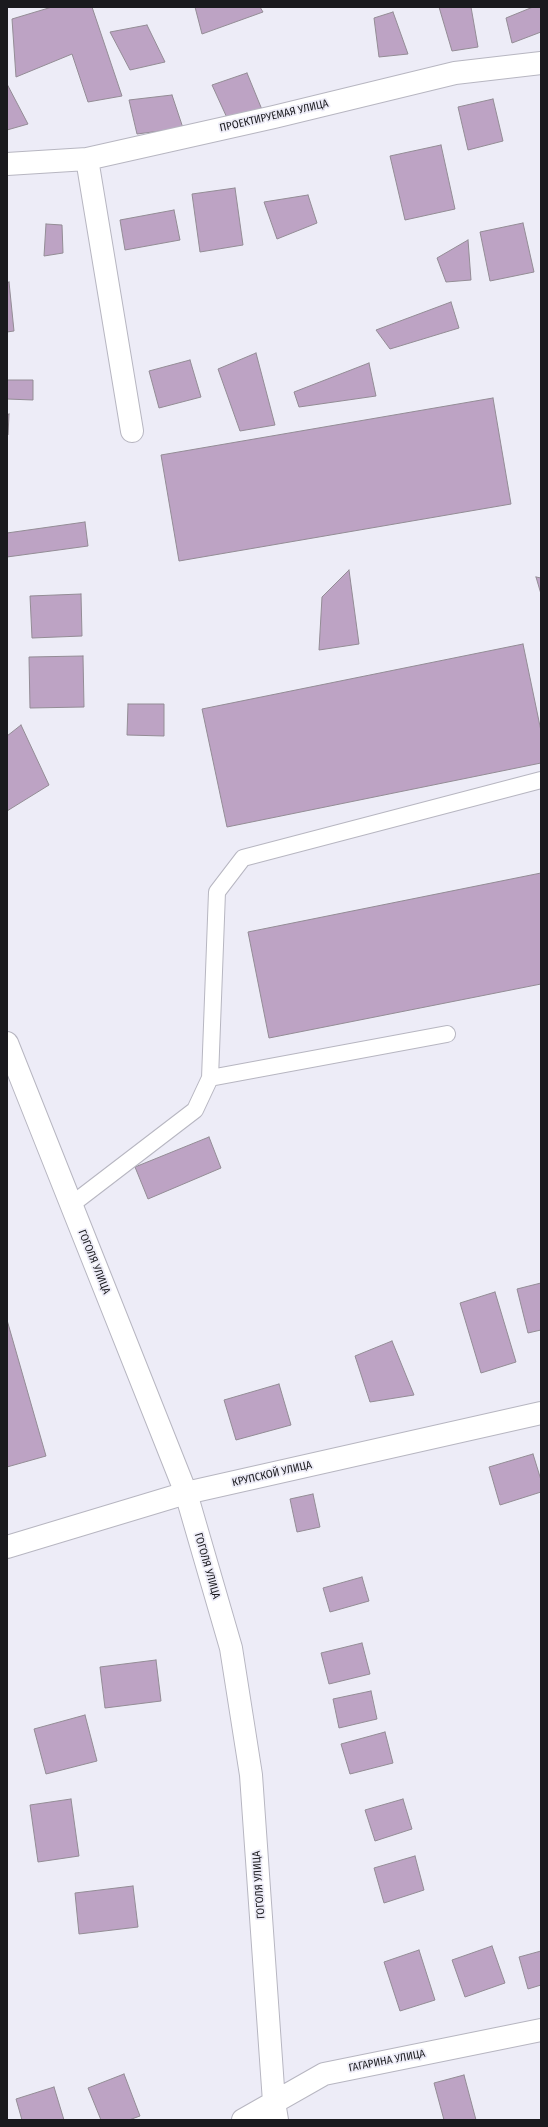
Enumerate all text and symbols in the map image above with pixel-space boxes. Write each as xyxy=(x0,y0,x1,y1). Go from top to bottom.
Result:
street label: ПРОЕКТИРУЕМАЯ УЛИЦА xyxy=(218,97,330,135)
street label: ГОГОЛЯ УЛИЦА xyxy=(75,1228,113,1296)
street label: КРУПСКОЙ УЛИЦА xyxy=(231,1458,313,1490)
street label: ГОГОЛЯ УЛИЦА xyxy=(191,1531,223,1601)
street label: ГОГОЛЯ УЛИЦА xyxy=(250,1851,268,1919)
street label: ГАГАРИНА УЛИЦА xyxy=(348,2047,426,2075)

